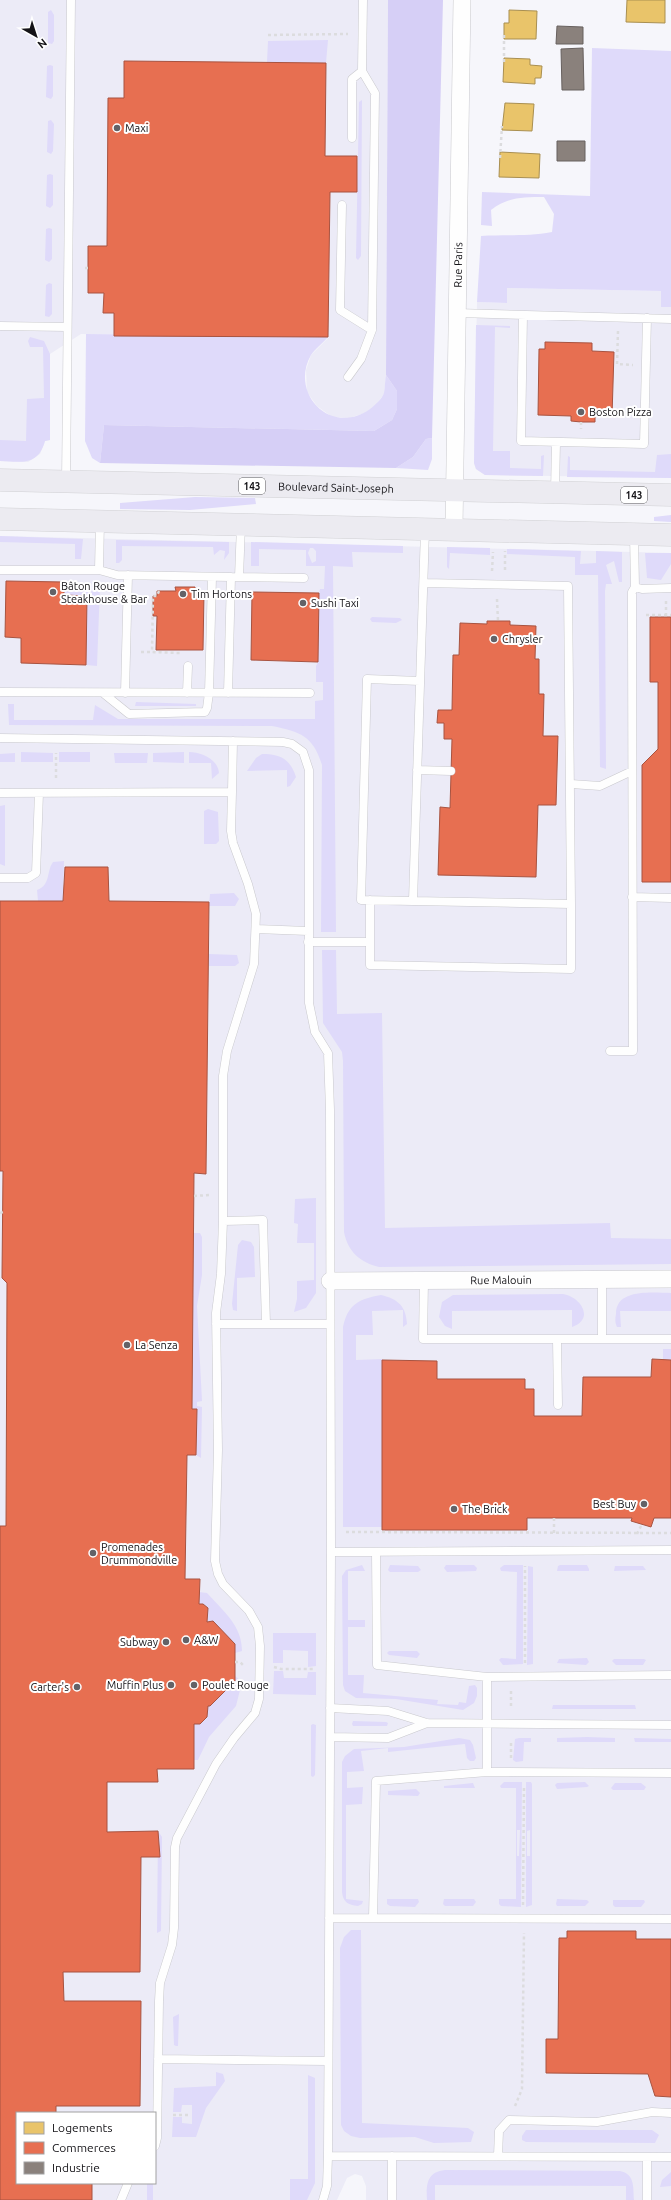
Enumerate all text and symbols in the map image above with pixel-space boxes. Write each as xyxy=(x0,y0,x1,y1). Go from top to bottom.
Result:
north arrow xyxy=(16,16,56,56)
text: N xyxy=(35,37,49,51)
place label: Maxi xyxy=(125,122,148,134)
marker: Maxi xyxy=(112,123,122,133)
street label: Rue Paris xyxy=(452,242,464,288)
place label: Boston Pizza xyxy=(589,406,652,418)
marker: Boston Pizza xyxy=(576,407,586,417)
road number: 143 xyxy=(239,478,265,494)
street label: Boulevard Saint-Joseph xyxy=(278,480,394,495)
road number: 143 xyxy=(621,487,647,503)
place label: Bâton Rouge Steakhouse & Bar xyxy=(61,580,148,605)
marker: Bâton Rouge Steakhouse & Bar xyxy=(48,587,58,597)
place label: Tim Hortons xyxy=(191,588,252,600)
marker: Tim Hortons xyxy=(178,589,188,599)
place label: Sushi Taxi xyxy=(311,597,359,609)
marker: Sushi Taxi xyxy=(298,598,308,608)
place label: Chrysler xyxy=(502,633,543,645)
marker: Chrysler xyxy=(489,634,499,644)
street label: Rue Malouin xyxy=(470,1274,532,1286)
place label: La Senza xyxy=(135,1339,178,1351)
marker: La Senza xyxy=(122,1340,132,1350)
place label: Best Buy xyxy=(593,1498,637,1510)
marker: Best Buy xyxy=(639,1499,649,1509)
place label: The Brick xyxy=(462,1503,508,1515)
marker: The Brick xyxy=(449,1504,459,1514)
place label: Promenades Drummondville xyxy=(101,1541,177,1566)
marker: Promenades Drummondville xyxy=(88,1548,98,1558)
place label: A&W xyxy=(194,1634,219,1646)
marker: A&W xyxy=(181,1635,191,1645)
place label: Subway xyxy=(120,1636,159,1648)
marker: Subway xyxy=(161,1637,171,1647)
place label: Muffin Plus xyxy=(107,1679,163,1691)
place label: Poulet Rouge xyxy=(202,1679,269,1691)
marker: Muffin Plus xyxy=(166,1680,176,1690)
marker: Poulet Rouge xyxy=(189,1680,199,1690)
place label: Carter's xyxy=(30,1681,69,1693)
marker: Carter's xyxy=(72,1682,82,1692)
legend xyxy=(16,2112,156,2184)
text: Logements xyxy=(52,2121,112,2134)
text: Commerces xyxy=(52,2141,116,2154)
text: Industrie xyxy=(52,2161,100,2174)

